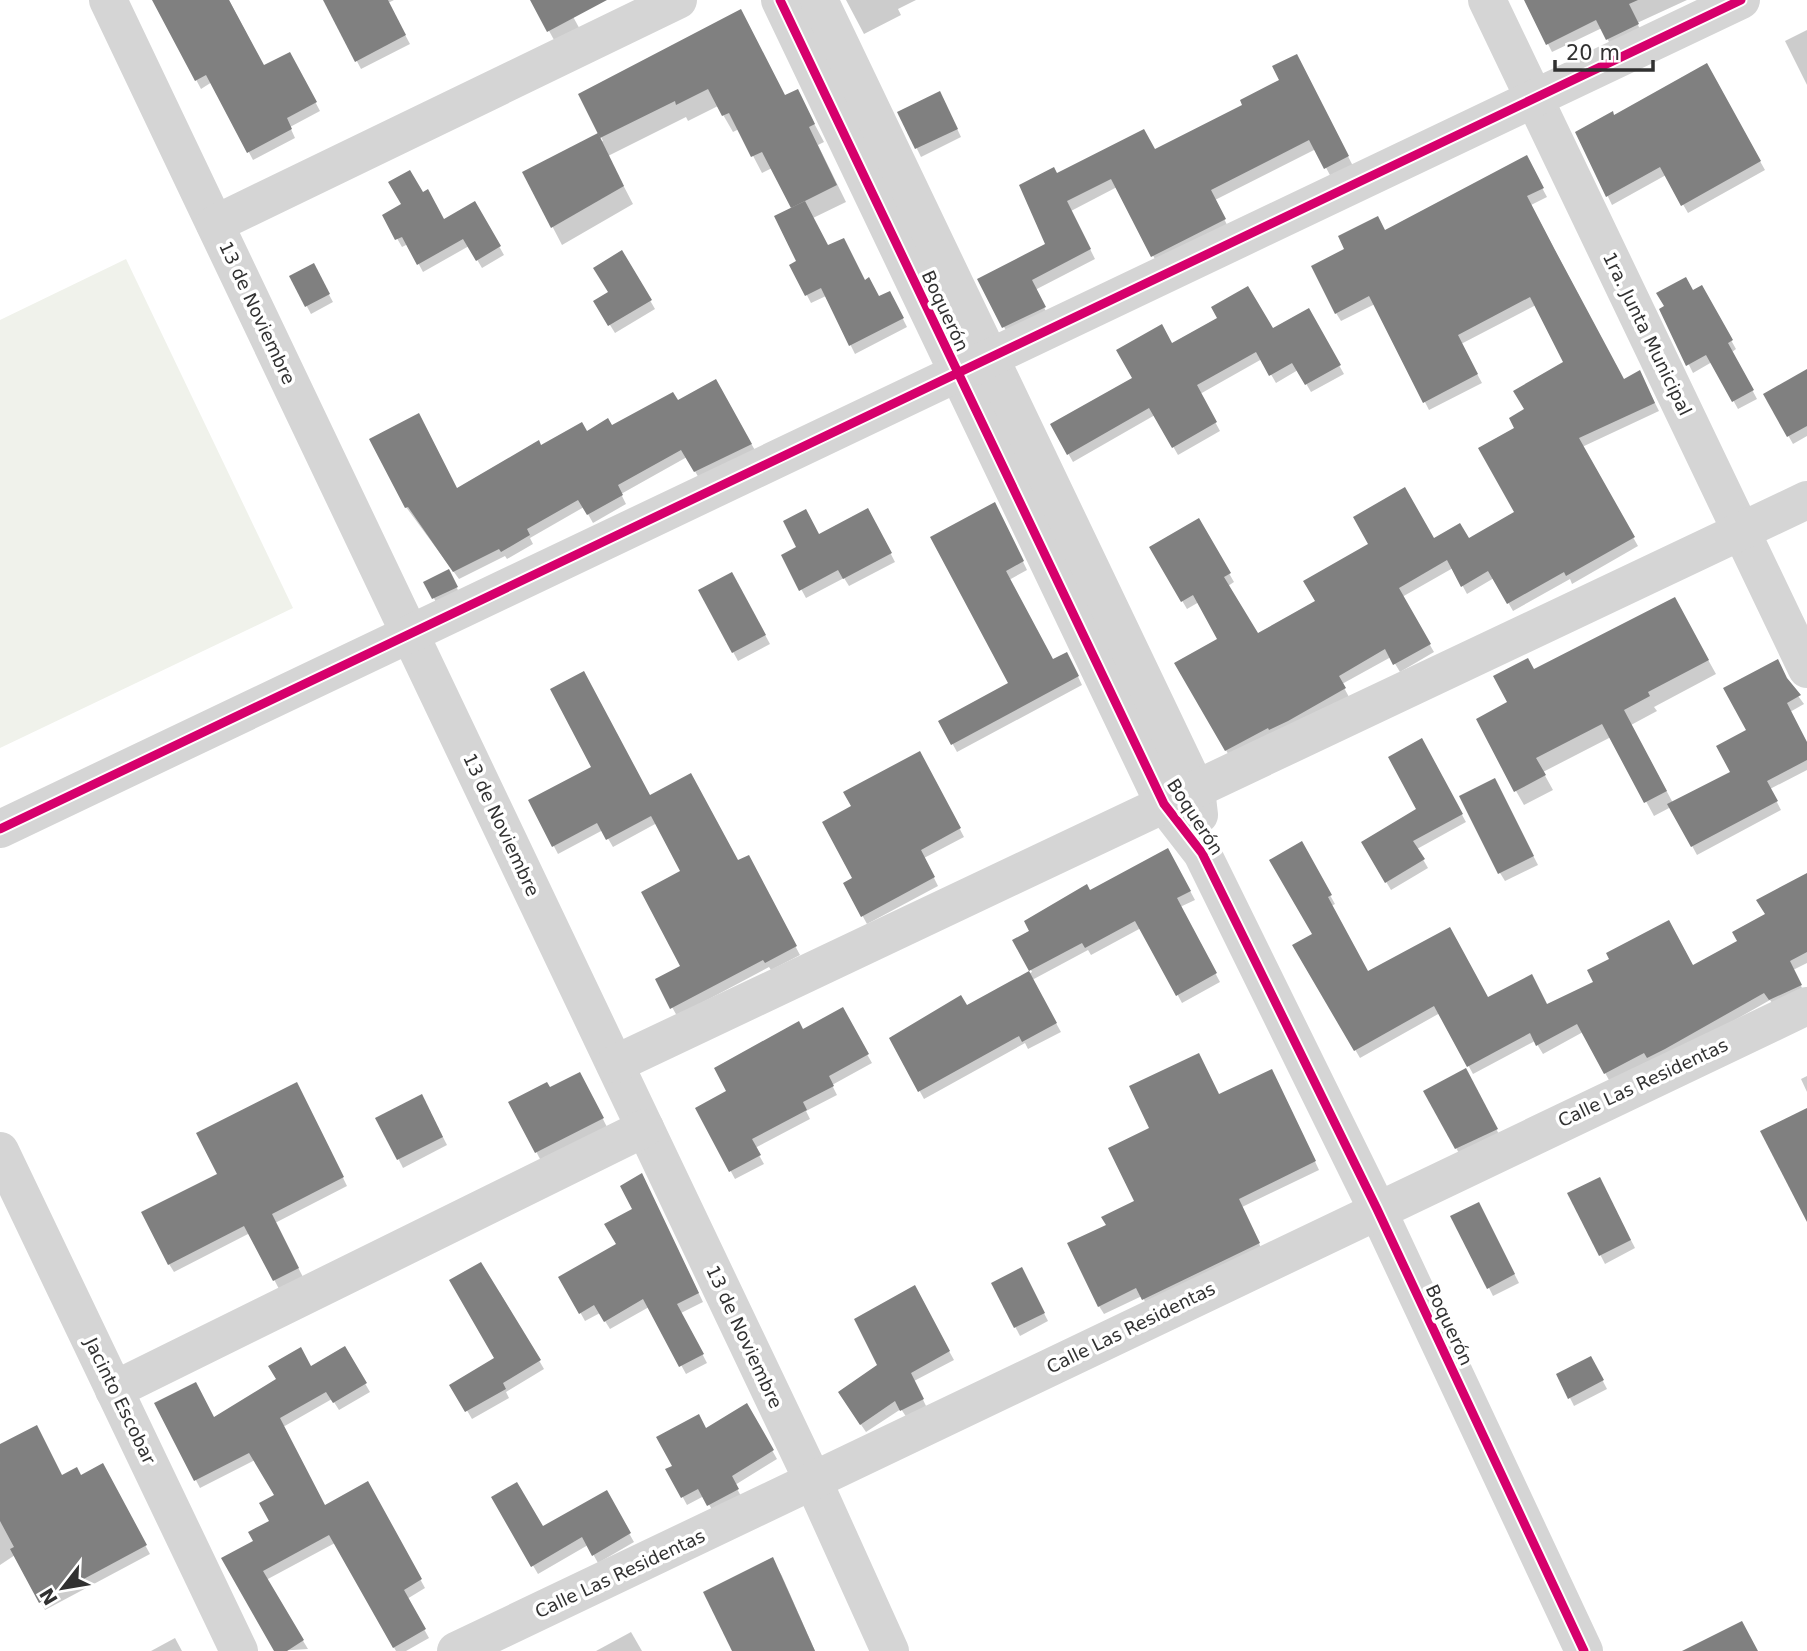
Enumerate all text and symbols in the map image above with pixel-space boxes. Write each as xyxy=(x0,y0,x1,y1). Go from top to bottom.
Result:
scale bar xyxy=(1555,28,1653,72)
text: 20 m xyxy=(1566,41,1620,65)
street label: 13 de Noviembre xyxy=(215,238,300,388)
street label: 1ra. Junta Municipal xyxy=(1599,249,1696,419)
street label: Boquerón xyxy=(918,267,973,355)
street label: 13 de Noviembre xyxy=(459,750,544,900)
street label: Boquerón xyxy=(1163,775,1228,859)
street label: Calle Las Residentas xyxy=(1554,1034,1731,1131)
street label: 13 de Noviembre xyxy=(702,1262,787,1412)
street label: Calle Las Residentas xyxy=(1043,1278,1219,1378)
street label: Boquerón xyxy=(1422,1281,1477,1369)
street label: Jacinto Escobar xyxy=(80,1333,160,1468)
street label: Calle Las Residentas xyxy=(531,1525,708,1622)
north arrow xyxy=(28,1553,98,1623)
text: N xyxy=(35,1584,62,1609)

